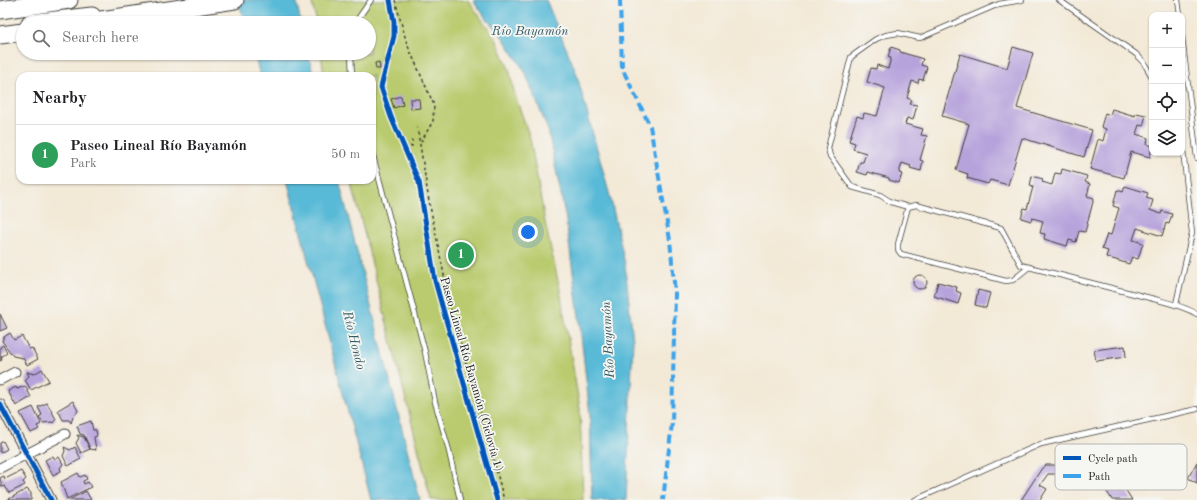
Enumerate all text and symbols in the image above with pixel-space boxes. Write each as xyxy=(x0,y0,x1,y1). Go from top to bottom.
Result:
map controls xyxy=(1149,12,1185,156)
button: + xyxy=(1149,12,1185,48)
search box xyxy=(16,16,376,60)
water label: Río Bayamón xyxy=(491,25,569,38)
icon: search xyxy=(30,27,52,49)
text: Search here xyxy=(62,31,139,46)
button: − xyxy=(1149,48,1185,84)
button: locate xyxy=(1149,84,1185,120)
text: Nearby xyxy=(32,90,87,107)
button: layers xyxy=(1149,120,1185,156)
text: Paseo Lineal Río Bayamón xyxy=(70,139,247,154)
text: 1 xyxy=(41,148,49,161)
text: 50 m xyxy=(331,148,360,161)
text: Park xyxy=(70,157,97,170)
your location xyxy=(518,222,538,242)
pin: 1 xyxy=(448,240,474,270)
street label: Paseo Lineal Río Bayamón (Ciclovía 1) xyxy=(437,275,506,473)
water label: Río Bayamón xyxy=(600,301,617,380)
water label: Río Hondo xyxy=(340,309,367,371)
legend xyxy=(1055,444,1187,490)
text: Cycle path xyxy=(1088,454,1138,465)
text: Path xyxy=(1088,472,1110,483)

